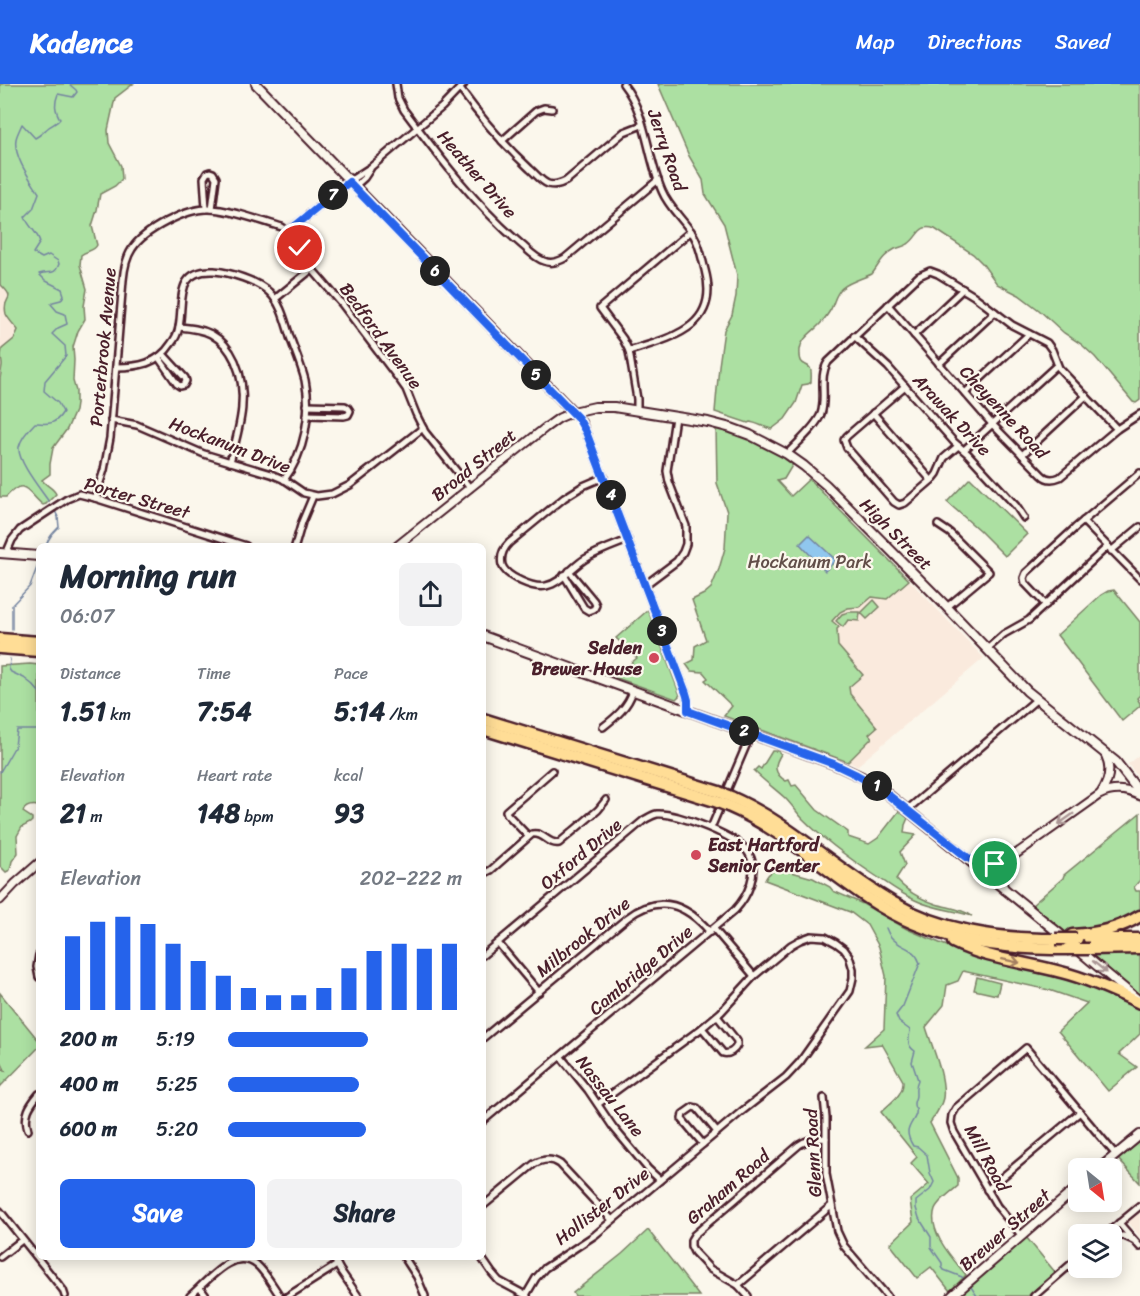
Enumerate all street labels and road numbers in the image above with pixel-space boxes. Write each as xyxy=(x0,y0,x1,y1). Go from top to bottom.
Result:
street label: Jerry Road xyxy=(638,104,696,197)
street label: Heather Drive xyxy=(429,122,525,226)
street label: Porterbrook Avenue xyxy=(80,266,126,428)
street label: Bedford Avenue xyxy=(331,276,431,396)
street label: Cheyenne Road xyxy=(951,357,1058,468)
street label: Arawak Drive xyxy=(904,365,999,464)
street label: Hockanum Drive xyxy=(164,407,296,483)
street label: Broad Street xyxy=(424,420,524,510)
street label: Porter Street xyxy=(81,468,194,529)
street label: High Street xyxy=(852,490,940,578)
street label: Oxford Drive xyxy=(533,810,630,898)
street label: Milbrook Drive xyxy=(528,888,638,986)
street label: Cambridge Drive xyxy=(581,916,701,1024)
street label: Nassau Lane xyxy=(567,1048,653,1144)
street label: Glenn Road xyxy=(795,1107,831,1198)
street label: Mill Road xyxy=(955,1118,1019,1199)
street label: Graham Road xyxy=(679,1140,778,1233)
street label: Hollister Drive xyxy=(547,1158,657,1254)
street label: Brewer Street xyxy=(952,1180,1059,1279)

